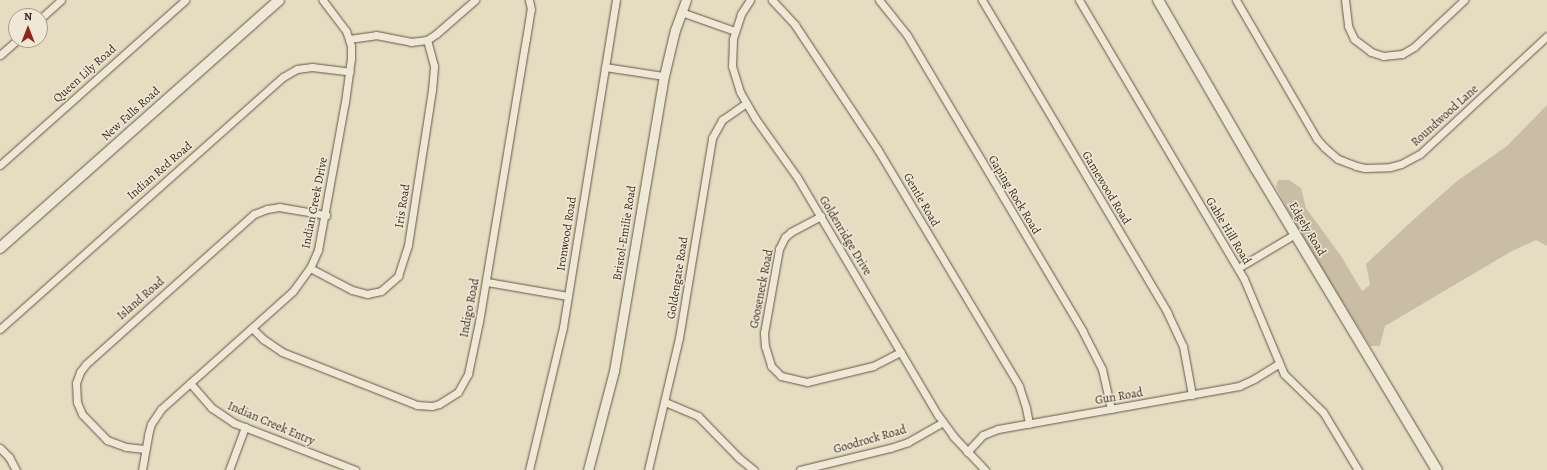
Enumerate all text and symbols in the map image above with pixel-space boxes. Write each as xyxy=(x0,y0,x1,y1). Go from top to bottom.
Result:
north arrow xyxy=(8,8,48,48)
text: N xyxy=(24,9,32,24)
street label: Queen Lily Road xyxy=(51,42,119,106)
street label: Roundwood Lane xyxy=(1409,82,1481,150)
street label: New Falls Road xyxy=(99,84,163,144)
street label: Indian Red Road xyxy=(125,139,195,203)
street label: Gamewood Road xyxy=(1078,149,1134,227)
street label: Gaping Rock Road xyxy=(985,153,1043,237)
street label: Indian Creek Drive xyxy=(299,156,331,250)
street label: Gentle Road xyxy=(900,171,942,229)
street label: Iris Road xyxy=(392,183,414,229)
street label: Bristol-Emilie Road xyxy=(610,184,640,282)
street label: Goldenridge Drive xyxy=(816,194,874,278)
street label: Gable Hill Road xyxy=(1202,195,1254,267)
street label: Ironwood Road xyxy=(554,196,580,272)
street label: Edgely Road xyxy=(1285,199,1329,259)
street label: Goldengate Road xyxy=(664,236,692,320)
street label: Gooseneck Road xyxy=(747,248,777,330)
street label: Island Road xyxy=(114,275,168,323)
street label: Indigo Road xyxy=(457,277,483,339)
street label: Gun Road xyxy=(1094,386,1144,408)
street label: Indian Creek Entry xyxy=(225,399,317,449)
street label: Goodrock Road xyxy=(832,423,908,457)

